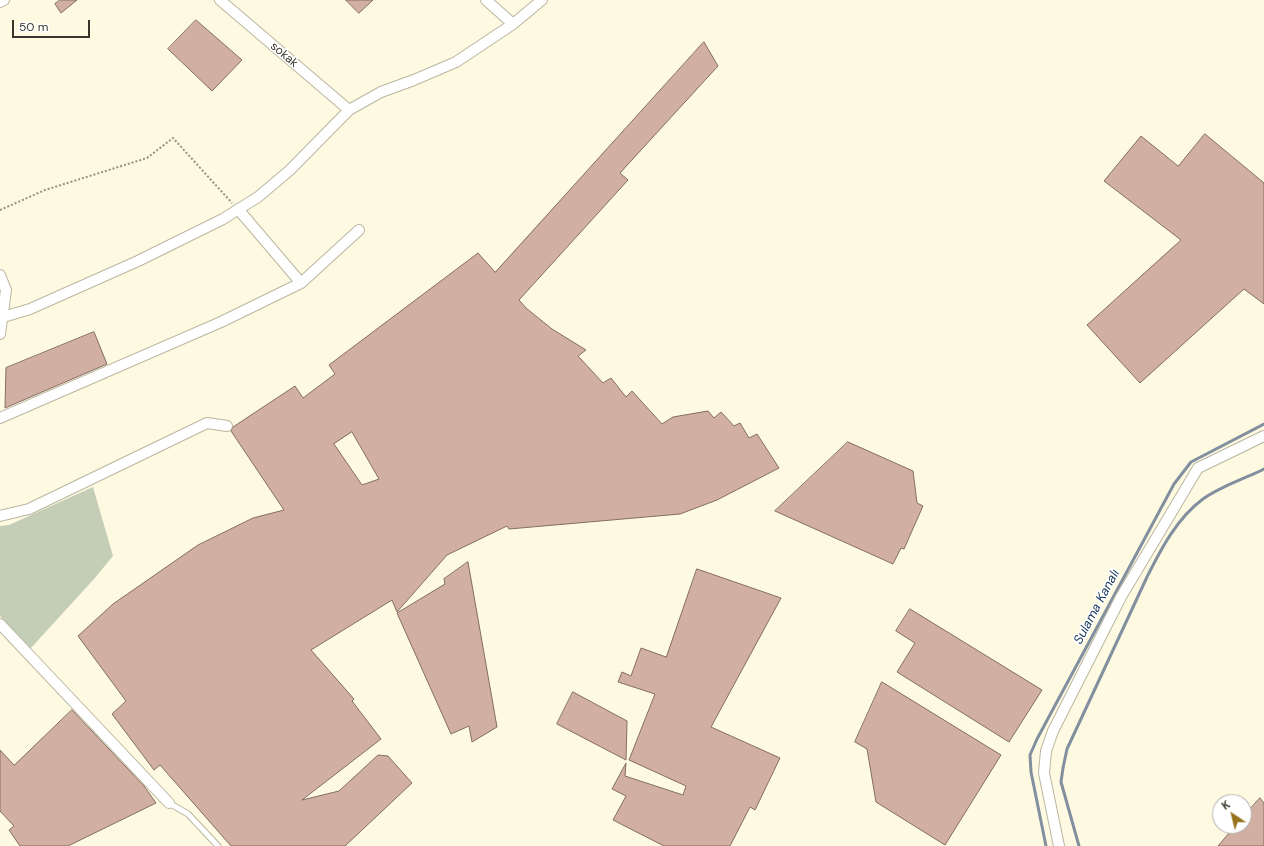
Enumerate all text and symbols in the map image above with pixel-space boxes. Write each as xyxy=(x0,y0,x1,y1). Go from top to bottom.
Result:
scale bar xyxy=(14,12,92,38)
text: 50 m xyxy=(19,19,48,35)
street label: sokak xyxy=(267,39,301,71)
water label: Sulama Kanalı xyxy=(1071,567,1123,647)
north arrow xyxy=(1212,794,1252,834)
text: K xyxy=(1219,797,1233,813)

